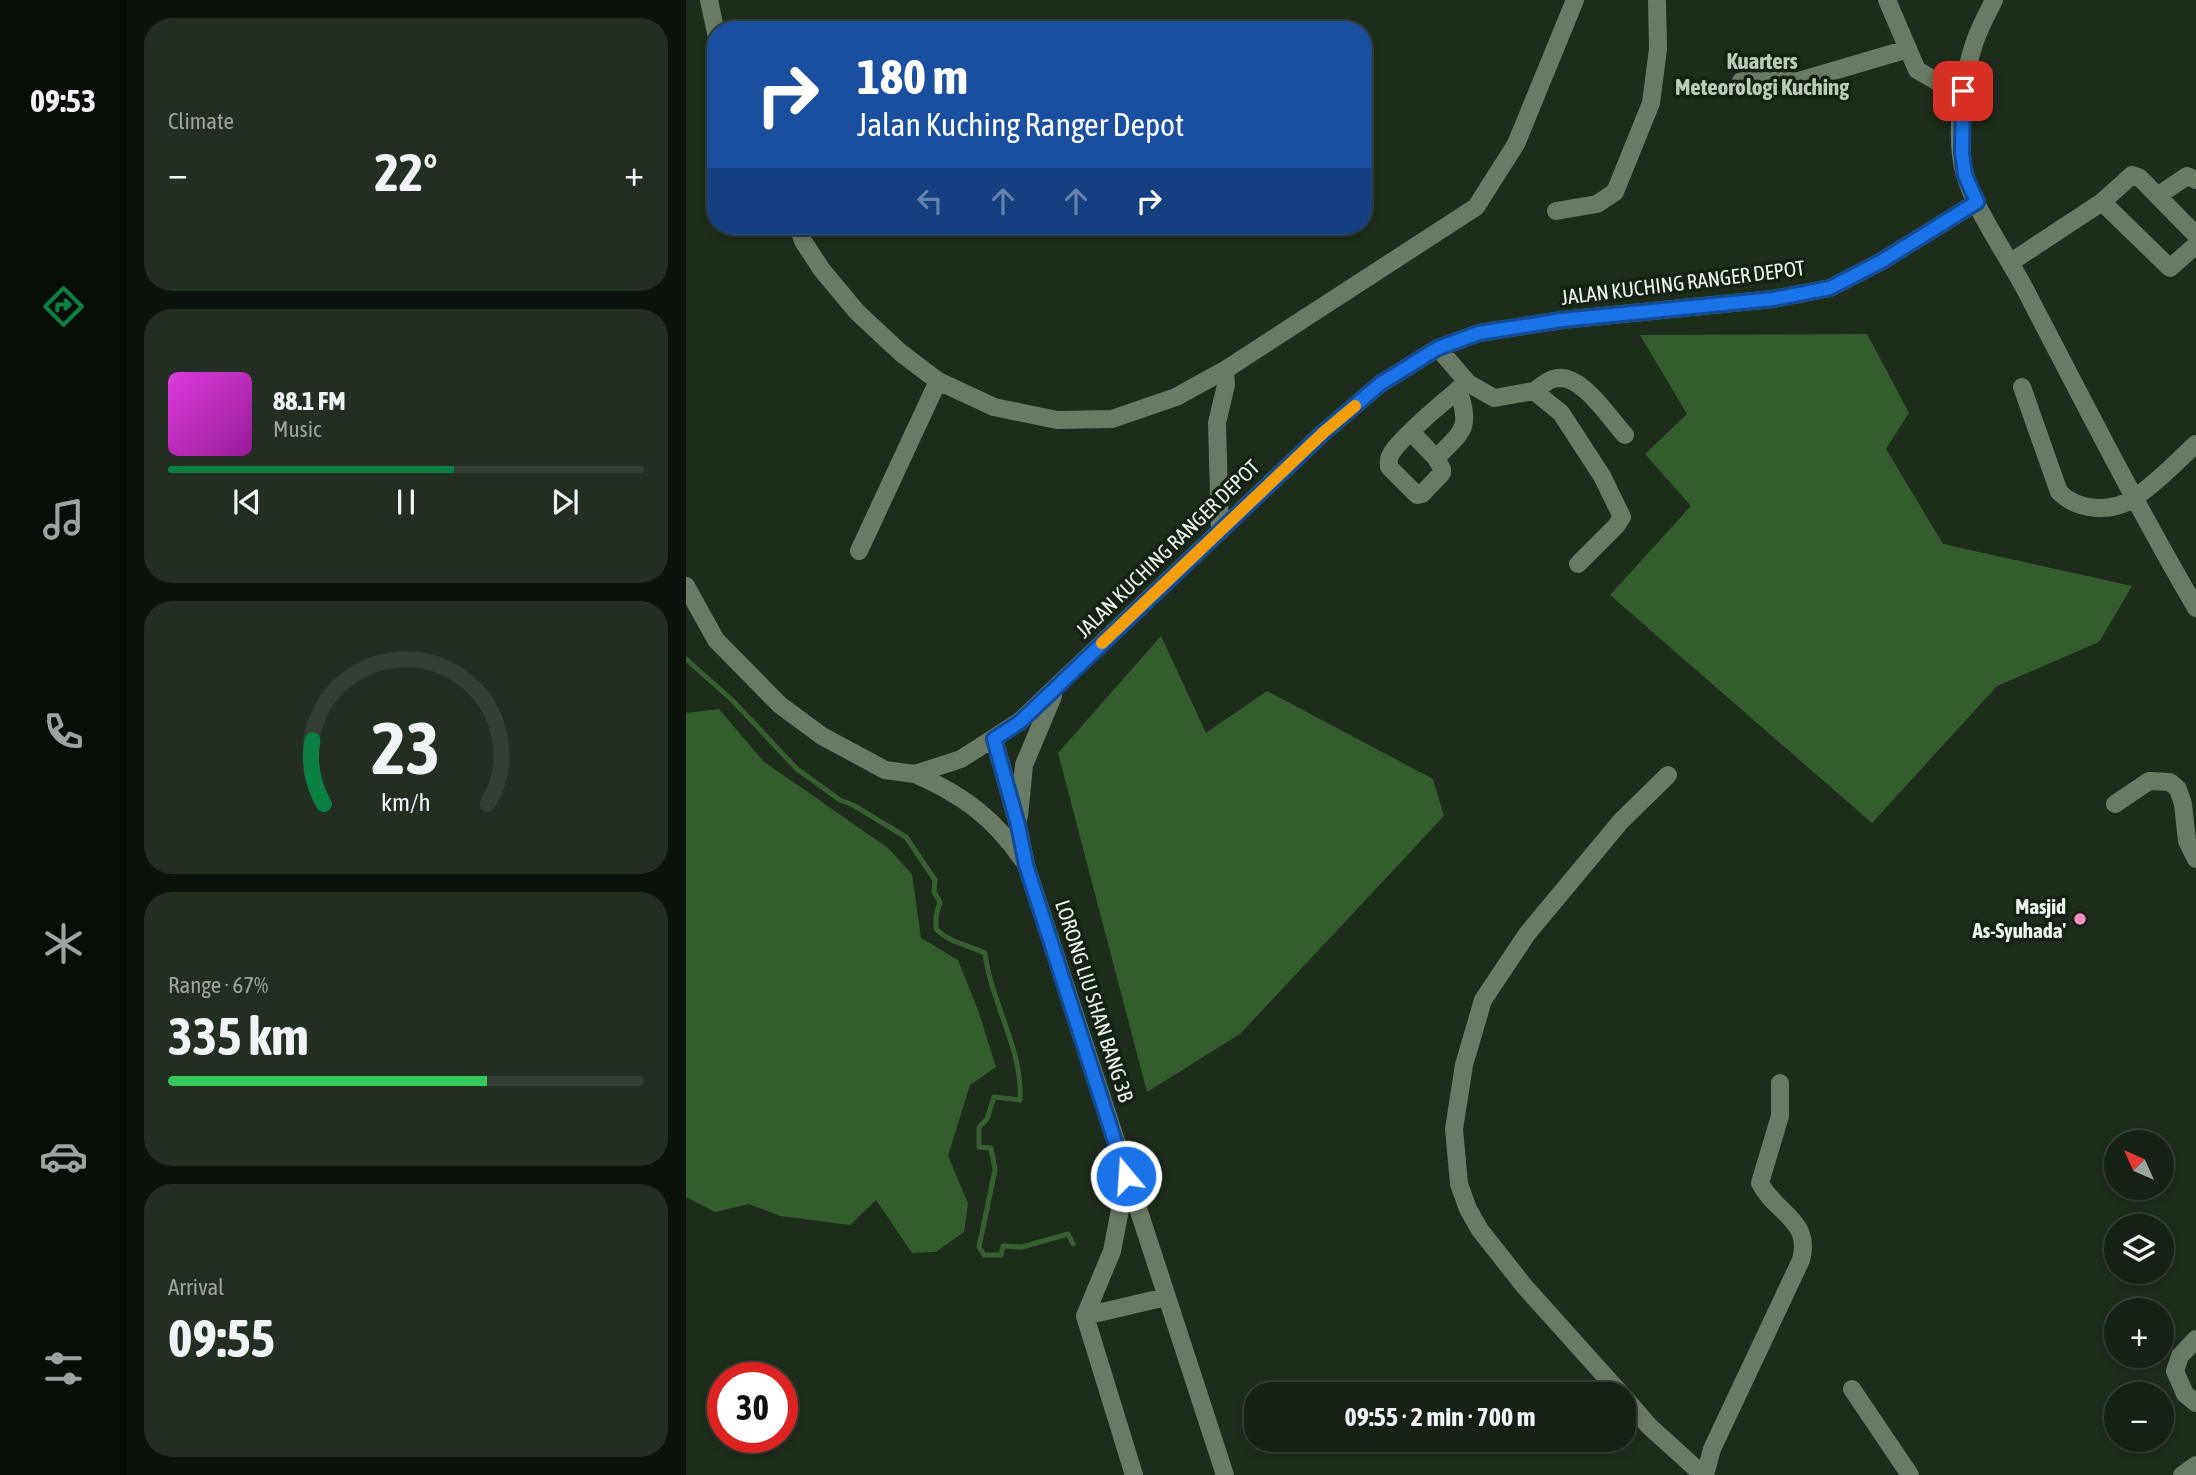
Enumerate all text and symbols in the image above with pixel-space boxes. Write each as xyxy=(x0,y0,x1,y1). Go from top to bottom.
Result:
text: 180 m xyxy=(857,48,968,104)
district label: Kuarters Meteorologi Kuching xyxy=(1675,48,1849,100)
icon: right xyxy=(742,49,833,140)
pin xyxy=(1933,61,1993,121)
icon: arrive xyxy=(1944,72,1982,110)
text: 09:53 xyxy=(30,82,96,119)
text: Jalan Kuching Ranger Depot xyxy=(857,106,1184,143)
text: Climate xyxy=(168,108,234,134)
text: 22° xyxy=(374,142,438,202)
text: − xyxy=(168,151,188,194)
text: + xyxy=(624,151,644,194)
icon: left xyxy=(911,182,949,220)
icon: ahead xyxy=(984,182,1022,220)
icon: ahead xyxy=(1057,182,1095,220)
icon: right xyxy=(1130,182,1168,220)
street label: JALAN KUCHING RANGER DEPOT xyxy=(1560,255,1806,309)
icon: directions xyxy=(39,282,88,331)
text: 88.1 FM xyxy=(273,386,346,416)
text: Music xyxy=(273,416,321,442)
street label: JALAN KUCHING RANGER DEPOT xyxy=(1071,454,1264,642)
icon: previous xyxy=(228,483,266,521)
icon: pause xyxy=(387,483,425,521)
icon: next xyxy=(546,483,584,521)
icon: music xyxy=(39,495,88,544)
text: 23 xyxy=(372,706,440,789)
icon: phone xyxy=(39,707,88,756)
text: km/h xyxy=(381,787,431,815)
place label: Masjid As-Syuhada' xyxy=(1972,894,2067,942)
street label: LORONG LIU SHAN BANG 3B xyxy=(1051,897,1139,1105)
marker: Masjid As-Syuhada' xyxy=(2072,911,2088,927)
icon: climate xyxy=(39,919,88,968)
text: Range · 67% xyxy=(168,972,268,998)
text: 335 km xyxy=(168,1006,309,1066)
north arrow xyxy=(2104,1130,2174,1200)
map controls xyxy=(2104,1130,2174,1452)
icon: car xyxy=(39,1132,88,1181)
position arrow xyxy=(1089,1139,1163,1213)
button: layers xyxy=(2104,1214,2174,1284)
text: Arrival xyxy=(168,1274,224,1300)
button: + xyxy=(2104,1298,2174,1368)
text: 09:55 xyxy=(168,1308,275,1368)
icon: filters xyxy=(39,1344,88,1393)
speed limit sign: 30 xyxy=(707,1362,798,1453)
button: − xyxy=(2104,1382,2174,1452)
text: 09:55 · 2 min · 700 m xyxy=(1345,1402,1535,1432)

